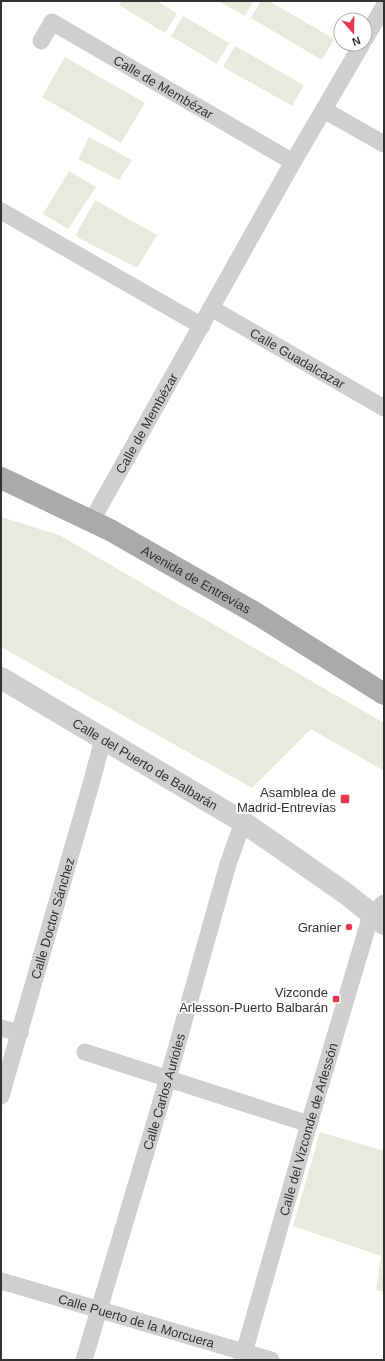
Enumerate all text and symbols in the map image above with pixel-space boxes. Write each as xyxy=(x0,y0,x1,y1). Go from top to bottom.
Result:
north arrow xyxy=(333,12,373,52)
text: N xyxy=(351,34,362,48)
street label: Calle de Membézar xyxy=(111,52,217,122)
street label: Calle Guadalcazar xyxy=(247,325,348,392)
street label: Calle de Membézar xyxy=(112,370,181,476)
street label: Avenida de Entrevías xyxy=(139,542,254,617)
street label: Calle del Puerto de Balbarán xyxy=(70,715,221,813)
place label: Asamblea de Madrid-Entrevías xyxy=(237,785,336,815)
marker: Asamblea de Madrid-Entrevías xyxy=(339,793,351,805)
street label: Calle Doctor Sánchez xyxy=(28,856,77,981)
place label: Granier xyxy=(298,920,342,935)
marker: Granier xyxy=(344,922,354,932)
place label: Vizconde Arlesson-Puerto Balbarán xyxy=(179,985,328,1015)
marker: Vizconde Arlesson-Puerto Balbarán xyxy=(331,994,341,1004)
street label: Calle Carlos Aurioles xyxy=(140,1031,188,1152)
street label: Calle del Vizconde de Arlessón xyxy=(276,1041,340,1217)
street label: Calle Puerto de la Morcuera xyxy=(56,1291,217,1351)

